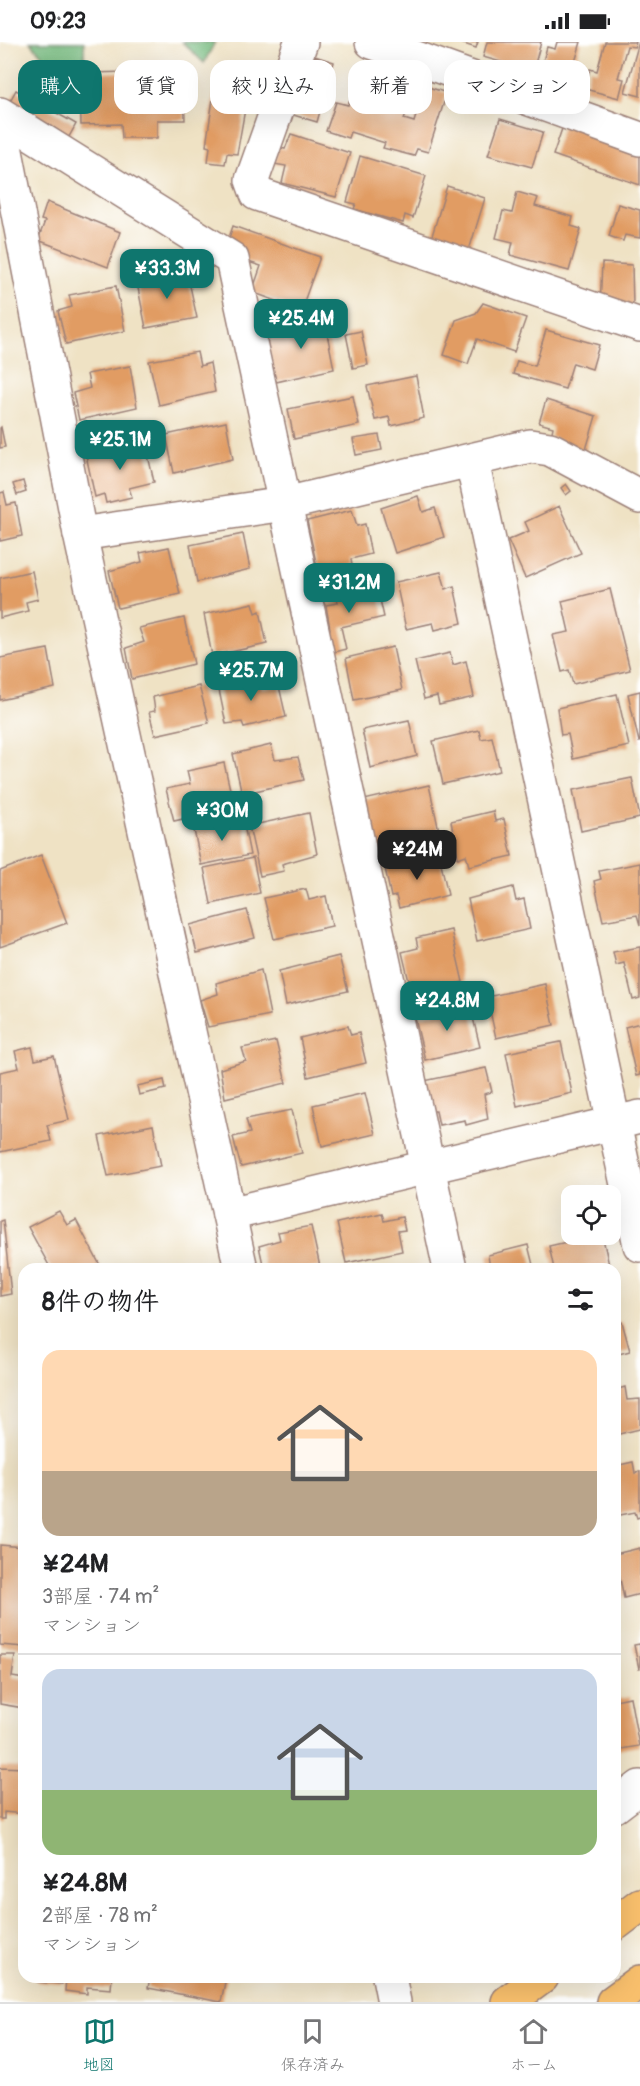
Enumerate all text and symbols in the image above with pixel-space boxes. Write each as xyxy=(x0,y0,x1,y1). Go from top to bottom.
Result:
text: 09:23 xyxy=(30,7,86,35)
chip: 購入 xyxy=(18,60,102,114)
chip: 賃貸 xyxy=(114,60,198,114)
chip: 絞り込み xyxy=(210,60,336,114)
chip: 新着 xyxy=(348,60,432,114)
chip: マンション xyxy=(444,60,590,114)
pin: ¥33.3M xyxy=(118,249,216,300)
text: ¥33.3M xyxy=(134,256,200,281)
pin: ¥25.4M xyxy=(252,299,350,350)
text: ¥25.4M xyxy=(268,306,334,331)
pin: ¥25.1M xyxy=(71,420,169,471)
text: ¥25.1M xyxy=(89,427,151,452)
pin: ¥31.2M xyxy=(300,563,398,614)
text: ¥31.2M xyxy=(318,570,380,595)
pin: ¥25.7M xyxy=(202,651,300,702)
text: ¥25.7M xyxy=(218,658,284,683)
pin: ¥30M xyxy=(186,791,258,842)
text: ¥30M xyxy=(195,798,249,823)
pin: ¥24M xyxy=(381,830,453,881)
text: ¥24M xyxy=(391,837,443,862)
pin: ¥24.8M xyxy=(398,981,496,1032)
text: ¥24.8M xyxy=(414,988,480,1013)
map controls xyxy=(561,1185,621,1245)
button: locate xyxy=(561,1185,621,1245)
icon: filters xyxy=(564,1283,597,1316)
text: 8件の物件 xyxy=(42,1286,159,1318)
icon: home xyxy=(266,1389,374,1497)
text: ¥24M xyxy=(42,1548,108,1580)
text: 3部屋 · 74 m² xyxy=(42,1584,159,1609)
text: マンション xyxy=(42,1613,141,1638)
icon: home xyxy=(266,1708,374,1816)
text: ¥24.8M xyxy=(42,1867,127,1899)
text: 2部屋 · 78 m² xyxy=(42,1903,158,1928)
text: マンション xyxy=(42,1932,141,1957)
tab: 地図 xyxy=(83,2015,116,2075)
tab: 保存済み xyxy=(281,2015,345,2075)
tab: ホーム xyxy=(510,2015,557,2075)

